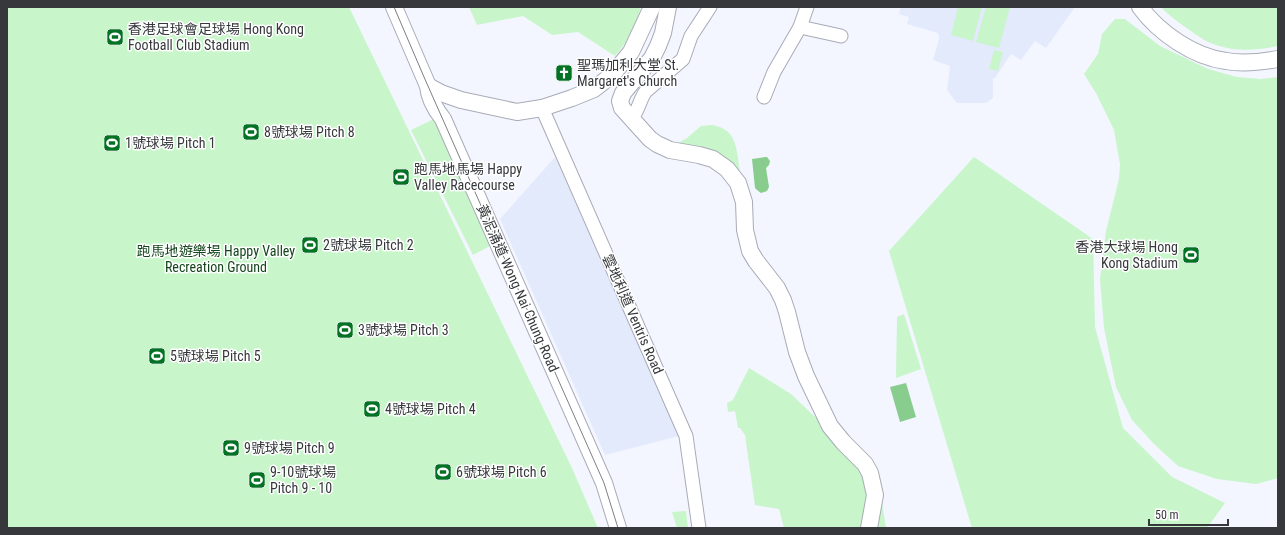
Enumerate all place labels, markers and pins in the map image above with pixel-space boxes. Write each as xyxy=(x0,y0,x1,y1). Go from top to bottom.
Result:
place label: 香港足球會足球場 Hong Kong Football Club Stadium xyxy=(128,21,304,53)
sports icon: 香港足球會足球場 Hong Kong Football Club Stadium xyxy=(105,27,125,47)
place label: 聖瑪加利大堂 St. Margaret's Church xyxy=(577,57,679,89)
church icon: 聖瑪加利大堂 St. Margaret's Church xyxy=(554,63,574,83)
sports icon: 8號球場 Pitch 8 xyxy=(241,122,261,142)
place label: 8號球場 Pitch 8 xyxy=(264,124,355,140)
sports icon: 1號球場 Pitch 1 xyxy=(102,133,122,153)
place label: 1號球場 Pitch 1 xyxy=(125,135,216,151)
place label: 跑馬地馬場 Happy Valley Racecourse xyxy=(414,161,522,193)
sports icon: 跑馬地馬場 Happy Valley Racecourse xyxy=(391,167,411,187)
sports icon: 2號球場 Pitch 2 xyxy=(300,235,320,255)
place label: 2號球場 Pitch 2 xyxy=(323,237,414,253)
place label: 香港大球場 Hong Kong Stadium xyxy=(1075,239,1178,271)
sports icon: 香港大球場 Hong Kong Stadium xyxy=(1181,245,1201,265)
sports icon: 3號球場 Pitch 3 xyxy=(335,320,355,340)
place label: 3號球場 Pitch 3 xyxy=(358,322,449,338)
sports icon: 5號球場 Pitch 5 xyxy=(147,346,167,366)
place label: 5號球場 Pitch 5 xyxy=(170,348,261,364)
sports icon: 4號球場 Pitch 4 xyxy=(362,399,382,419)
place label: 4號球場 Pitch 4 xyxy=(385,401,476,417)
sports icon: 9號球場 Pitch 9 xyxy=(221,438,241,458)
place label: 9號球場 Pitch 9 xyxy=(244,440,335,456)
sports icon: 6號球場 Pitch 6 xyxy=(433,462,453,482)
place label: 9-10號球場 Pitch 9 - 10 xyxy=(270,464,336,496)
place label: 6號球場 Pitch 6 xyxy=(456,464,547,480)
sports icon: 9-10號球場 Pitch 9 - 10 xyxy=(247,470,267,490)

